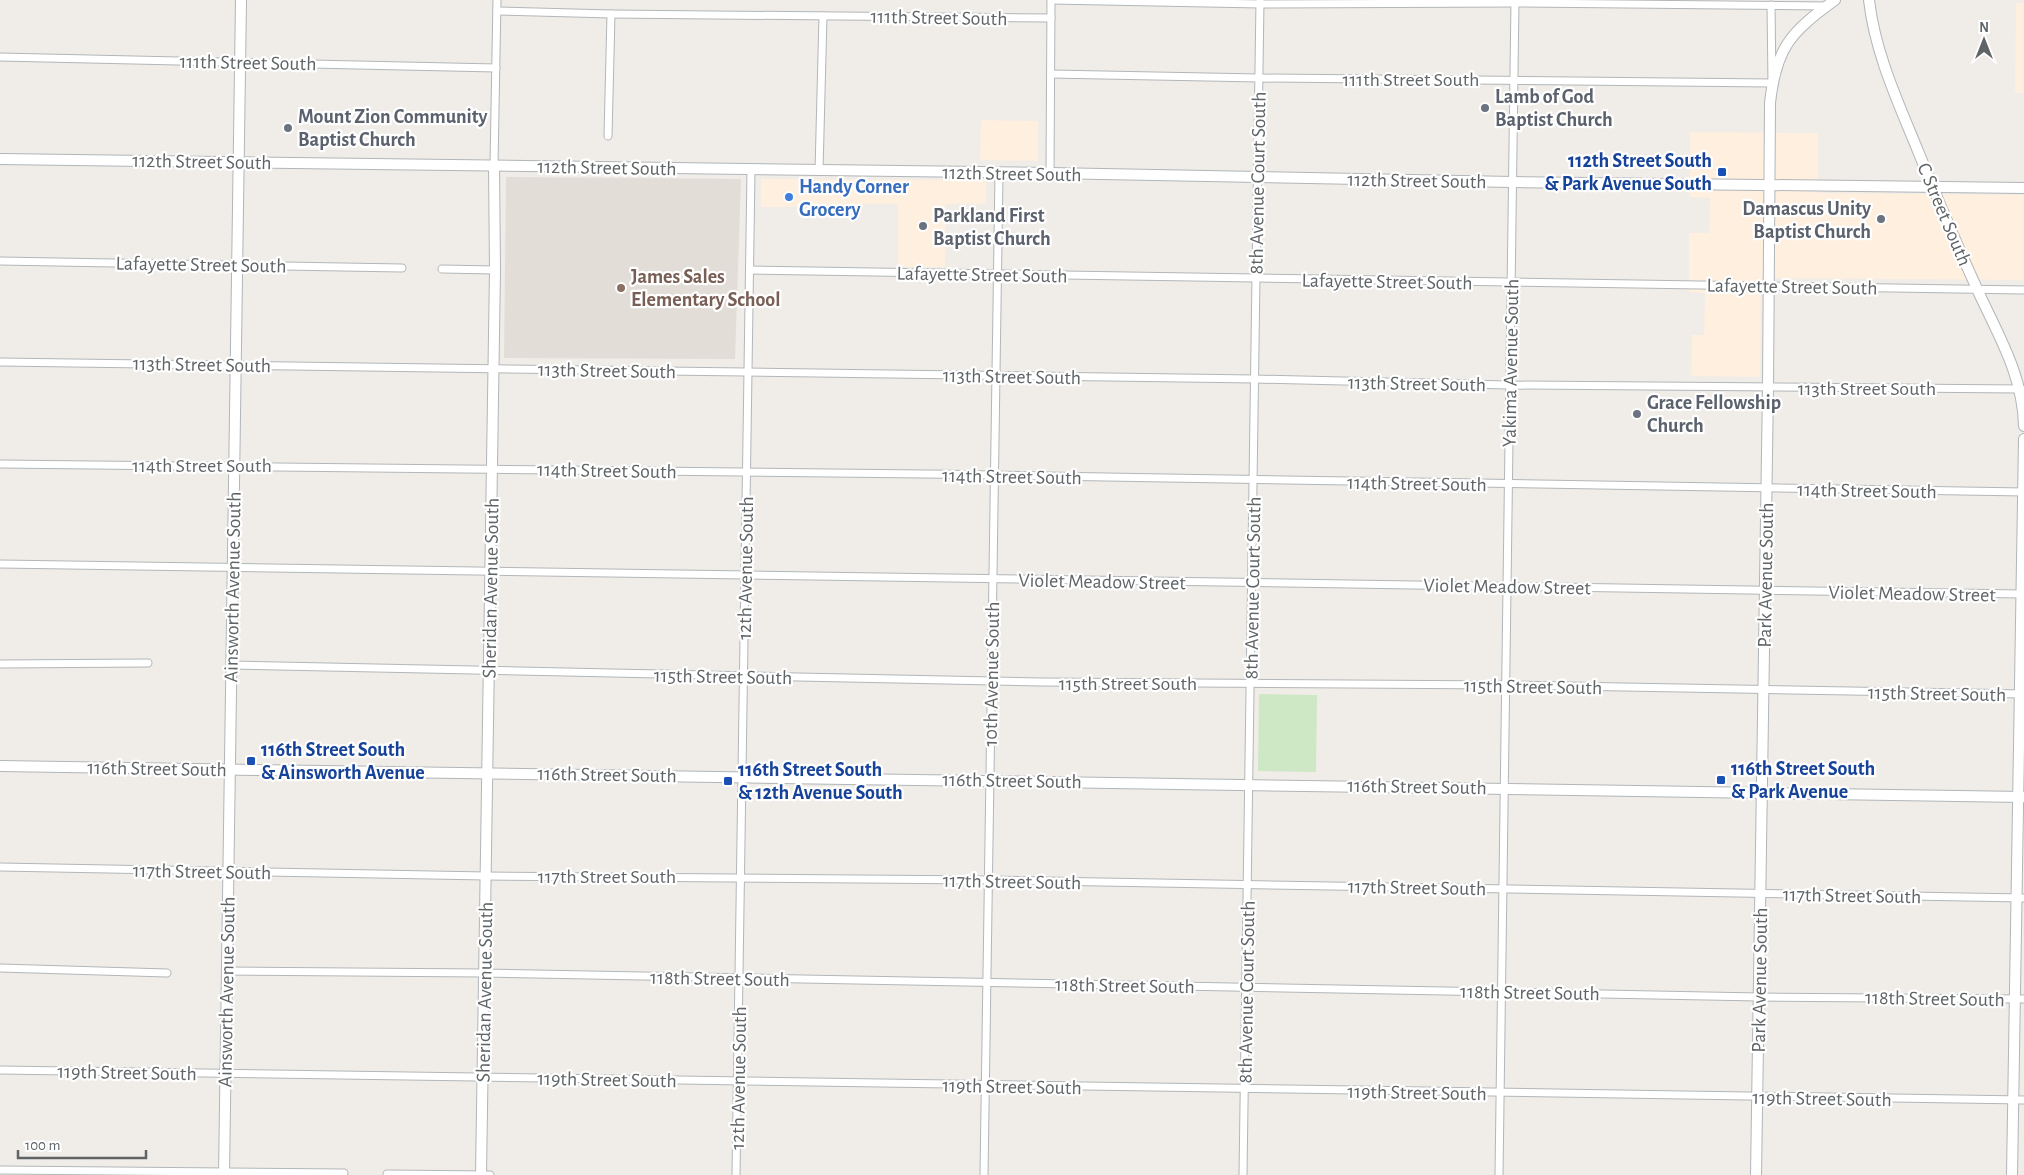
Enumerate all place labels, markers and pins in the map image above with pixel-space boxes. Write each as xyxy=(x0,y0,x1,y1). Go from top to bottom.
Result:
place label: Lamb of God Baptist Church xyxy=(1495,87,1613,130)
marker: Lamb of God Baptist Church xyxy=(1479,102,1491,114)
place label: Mount Zion Community Baptist Church xyxy=(298,107,488,150)
marker: Mount Zion Community Baptist Church xyxy=(282,122,294,134)
place label: 112th Street South & Park Avenue South xyxy=(1544,151,1712,194)
marker: 112th Street South & Park Avenue South xyxy=(1716,166,1728,178)
place label: Handy Corner Grocery xyxy=(799,177,909,220)
marker: Handy Corner Grocery xyxy=(783,191,795,203)
place label: Damascus Unity Baptist Church xyxy=(1742,199,1871,242)
place label: Parkland First Baptist Church xyxy=(933,206,1051,249)
marker: Damascus Unity Baptist Church xyxy=(1875,213,1887,225)
marker: Parkland First Baptist Church xyxy=(917,220,929,232)
place label: James Sales Elementary School xyxy=(631,267,780,310)
marker: James Sales Elementary School xyxy=(615,282,627,294)
place label: Grace Fellowship Church xyxy=(1647,393,1781,436)
marker: Grace Fellowship Church xyxy=(1631,408,1643,420)
place label: 116th Street South & Ainsworth Avenue xyxy=(261,740,425,783)
marker: 116th Street South & Ainsworth Avenue xyxy=(245,755,257,767)
place label: 116th Street South & Park Avenue xyxy=(1731,759,1875,802)
place label: 116th Street South & 12th Avenue South xyxy=(738,760,903,803)
marker: 116th Street South & Park Avenue xyxy=(1715,774,1727,786)
marker: 116th Street South & 12th Avenue South xyxy=(722,775,734,787)

